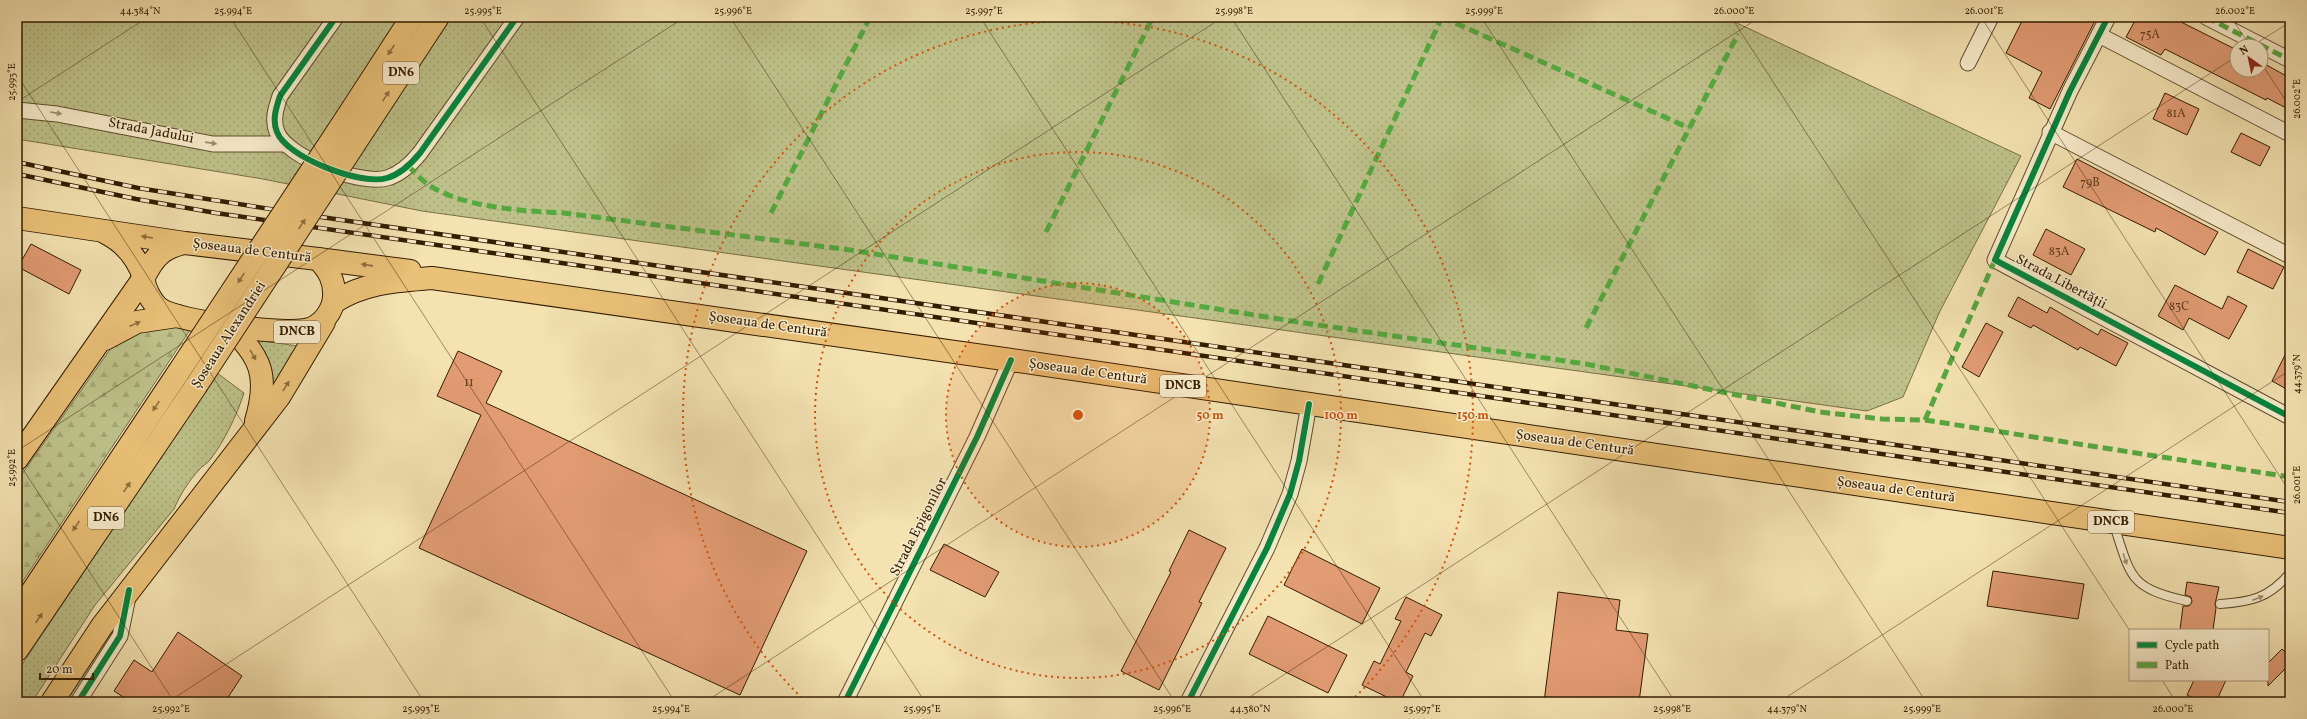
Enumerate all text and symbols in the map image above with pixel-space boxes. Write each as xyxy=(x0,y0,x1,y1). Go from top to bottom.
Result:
text: 44.384°N xyxy=(120,4,161,18)
text: 25.994°E xyxy=(214,4,252,18)
text: 25.995°E xyxy=(464,4,502,18)
text: 25.996°E xyxy=(714,4,752,18)
text: 25.997°E xyxy=(965,4,1003,18)
text: 25.998°E xyxy=(1215,4,1253,18)
text: 25.999°E xyxy=(1465,4,1503,18)
text: 26.000°E xyxy=(1714,4,1754,18)
text: 26.001°E xyxy=(1965,4,2003,18)
text: 26.002°E xyxy=(2215,4,2255,18)
house number: 75A xyxy=(2140,27,2161,43)
north arrow xyxy=(2229,38,2269,78)
text: N xyxy=(2237,42,2252,59)
one-way arrow xyxy=(387,44,395,55)
road number: DN6 xyxy=(383,62,419,84)
text: 25.993°E xyxy=(5,63,19,101)
text: 26.002°E xyxy=(2290,79,2304,119)
one-way arrow xyxy=(382,91,390,101)
house number: 81A xyxy=(2166,106,2186,122)
one-way arrow xyxy=(50,110,62,116)
street label: Strada Jadului xyxy=(107,113,195,149)
one-way arrow xyxy=(205,140,217,146)
house number: 79B xyxy=(2080,175,2100,191)
one-way arrow xyxy=(298,219,305,230)
one-way arrow xyxy=(141,234,153,240)
street label: Șoseaua de Centură xyxy=(192,234,313,268)
house number: 83A xyxy=(2049,244,2070,260)
street label: Strada Libertății xyxy=(2012,250,2110,314)
one-way arrow xyxy=(361,262,373,268)
one-way arrow xyxy=(237,272,244,284)
street label: Șoseaua Alexandriei xyxy=(187,278,271,392)
house number: 83C xyxy=(2169,299,2189,315)
street label: Șoseaua de Centură xyxy=(707,307,829,343)
one-way arrow xyxy=(130,320,142,326)
road number: DNCB xyxy=(274,321,320,343)
one-way arrow xyxy=(249,349,256,361)
text: 44.379°N xyxy=(2290,353,2304,394)
street label: Șoseaua de Centură xyxy=(1027,354,1149,390)
house number: 11 xyxy=(464,375,474,391)
road number: DNCB xyxy=(1160,375,1206,397)
one-way arrow xyxy=(282,381,290,391)
one-way arrow xyxy=(152,401,160,411)
centre of rings xyxy=(1071,408,1085,422)
text: 50 m xyxy=(1196,408,1224,424)
text: 100 m xyxy=(1324,408,1358,424)
text: 150 m xyxy=(1457,408,1489,424)
street label: Șoseaua de Centură xyxy=(1514,425,1636,461)
text: 25.992°E xyxy=(5,449,19,487)
text: 26.001°E xyxy=(2290,466,2304,504)
street label: Șoseaua de Centură xyxy=(1835,472,1957,508)
street label: Strada Epigonilor xyxy=(886,474,952,580)
one-way arrow xyxy=(123,482,131,492)
road number: DN6 xyxy=(88,507,124,529)
road number: DNCB xyxy=(2088,511,2134,533)
one-way arrow xyxy=(72,521,80,531)
one-way arrow xyxy=(2122,553,2128,565)
one-way arrow xyxy=(2252,594,2264,600)
one-way arrow xyxy=(35,613,43,623)
legend xyxy=(2129,629,2269,681)
text: Cycle path xyxy=(2165,638,2220,654)
scale bar xyxy=(40,655,93,681)
text: Path xyxy=(2165,658,2189,674)
text: 20 m xyxy=(46,662,73,678)
text: 25.992°E xyxy=(152,702,190,716)
text: 25.993°E xyxy=(402,702,440,716)
text: 25.994°E xyxy=(652,702,690,716)
text: 25.995°E xyxy=(903,702,941,716)
text: 25.996°E xyxy=(1153,702,1191,716)
text: 44.380°N xyxy=(1229,702,1271,716)
text: 25.997°E xyxy=(1403,702,1441,716)
text: 25.998°E xyxy=(1653,702,1691,716)
text: 44.379°N xyxy=(1767,702,1808,716)
text: 25.999°E xyxy=(1903,702,1941,716)
text: 26.000°E xyxy=(2153,702,2193,716)

